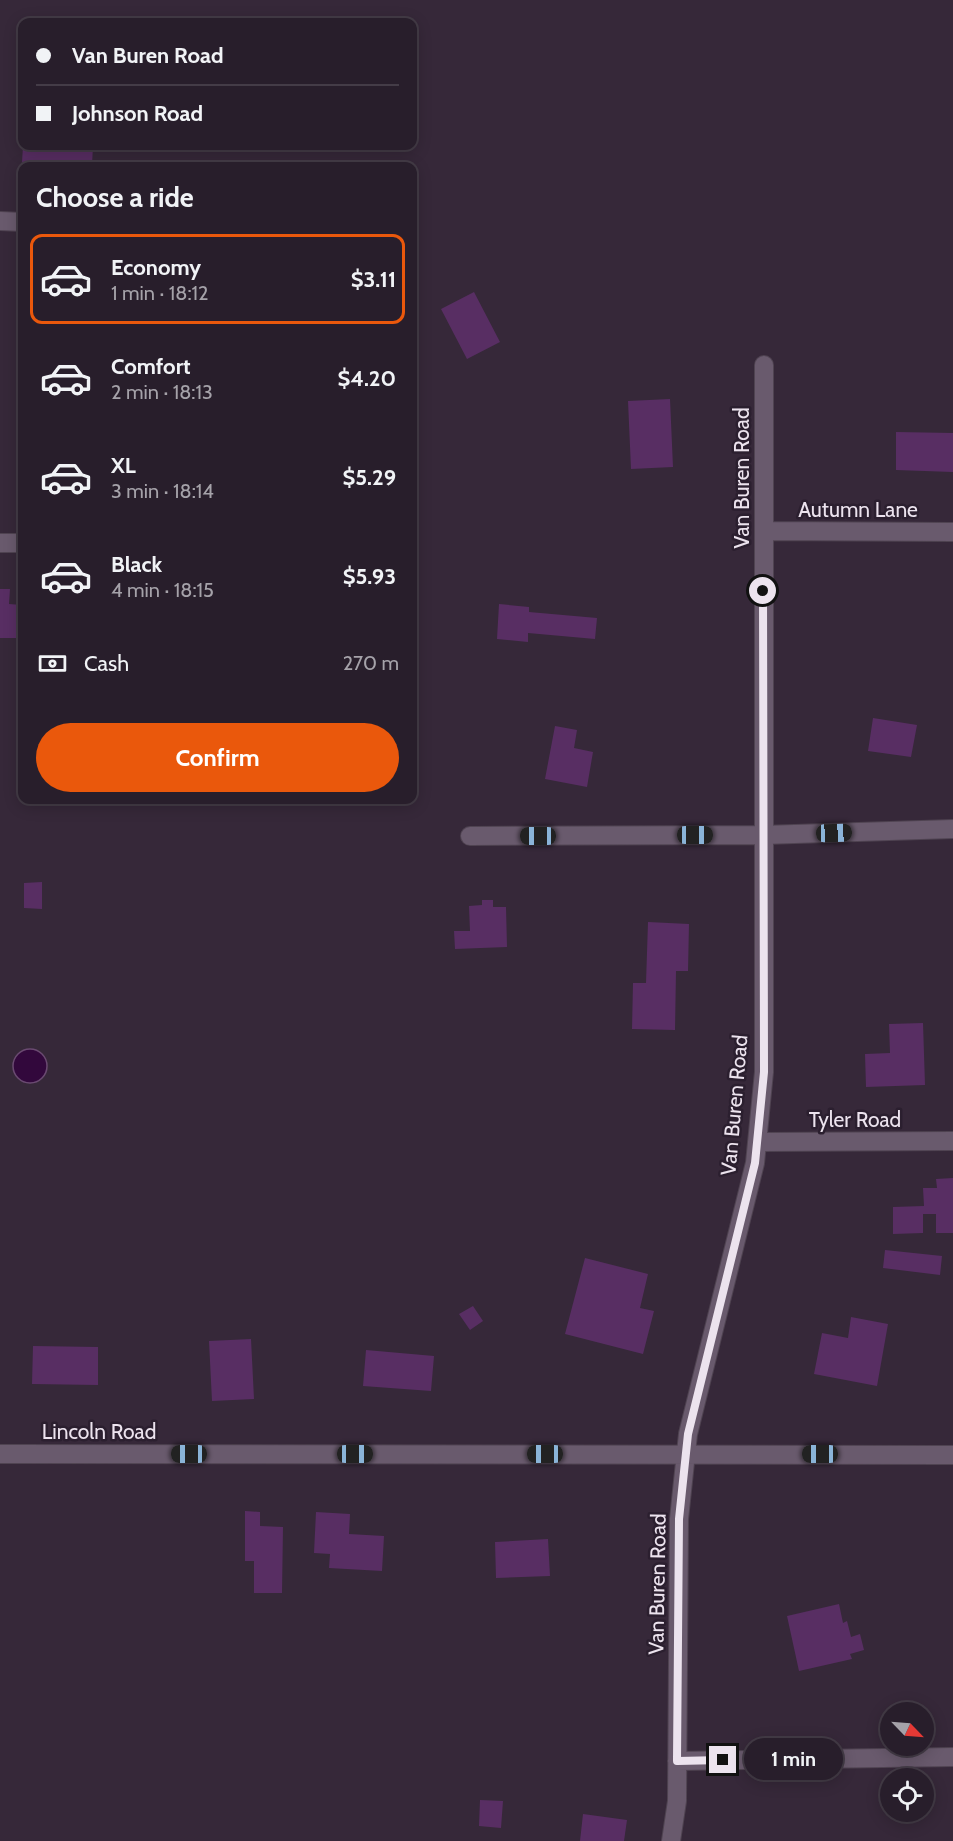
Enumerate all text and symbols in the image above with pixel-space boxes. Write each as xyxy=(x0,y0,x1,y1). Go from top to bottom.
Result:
text: Van Buren Road xyxy=(72,42,223,69)
text: Johnson Road xyxy=(72,100,203,127)
text: Choose a ride xyxy=(36,181,194,214)
icon: car xyxy=(39,252,93,306)
text: Economy xyxy=(111,254,201,281)
text: $3.11 xyxy=(351,266,396,293)
text: 1 min · 18:12 xyxy=(111,281,209,305)
icon: car xyxy=(39,351,93,405)
text: Comfort xyxy=(111,353,190,380)
text: $4.20 xyxy=(338,365,396,392)
text: 2 min · 18:13 xyxy=(111,380,213,404)
street label: Van Buren Road xyxy=(729,407,754,549)
icon: car xyxy=(39,450,93,504)
text: XL xyxy=(111,452,136,479)
text: $5.29 xyxy=(343,464,396,491)
text: 3 min · 18:14 xyxy=(111,479,214,503)
street label: Autumn Lane xyxy=(798,497,918,522)
icon: car xyxy=(39,549,93,603)
text: Black xyxy=(111,551,162,578)
text: $5.93 xyxy=(343,563,396,590)
route start xyxy=(749,577,776,604)
text: 4 min · 18:15 xyxy=(111,578,214,602)
icon: cash xyxy=(36,647,69,680)
text: Cash xyxy=(84,650,129,677)
text: 270 m xyxy=(343,651,399,675)
button: Confirm xyxy=(36,723,399,792)
car xyxy=(816,823,852,843)
car xyxy=(677,826,713,844)
car xyxy=(520,827,556,845)
street label: Van Buren Road xyxy=(715,1034,753,1176)
street label: Tyler Road xyxy=(809,1107,901,1132)
street label: Lincoln Road xyxy=(42,1419,156,1444)
car xyxy=(171,1445,207,1463)
car xyxy=(337,1445,373,1463)
car xyxy=(527,1445,563,1463)
car xyxy=(802,1445,838,1463)
street label: Van Buren Road xyxy=(643,1513,671,1655)
north arrow xyxy=(880,1702,934,1756)
map controls xyxy=(880,1702,934,1822)
callout: 1 min xyxy=(744,1739,843,1781)
route end xyxy=(709,1746,736,1773)
text: 1 min xyxy=(771,1747,816,1771)
button: locate xyxy=(880,1768,934,1822)

